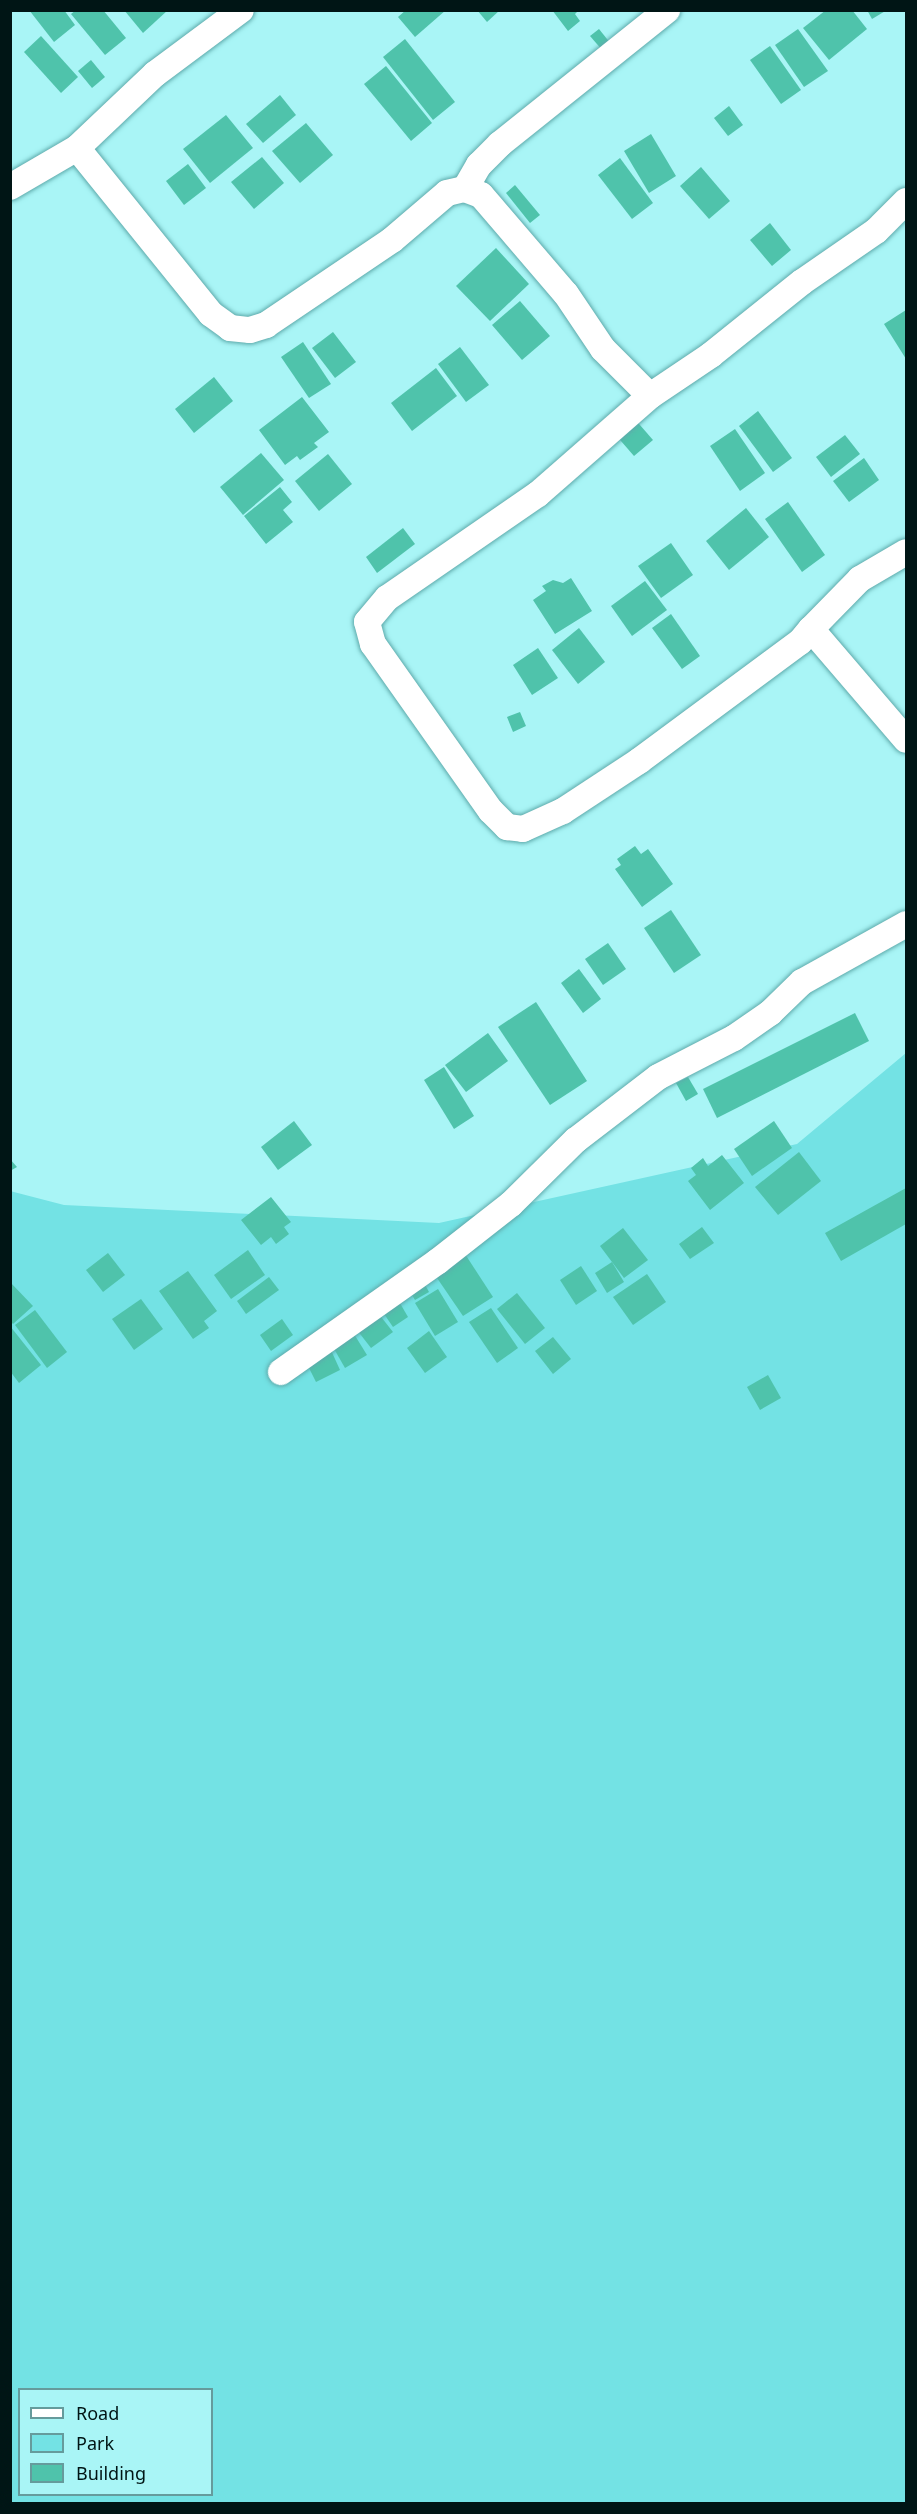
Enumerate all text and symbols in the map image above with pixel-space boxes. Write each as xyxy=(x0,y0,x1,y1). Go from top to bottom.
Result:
legend xyxy=(18,2388,213,2496)
text: Road xyxy=(76,2401,119,2425)
text: Park xyxy=(76,2431,114,2455)
text: Building xyxy=(76,2461,146,2485)

